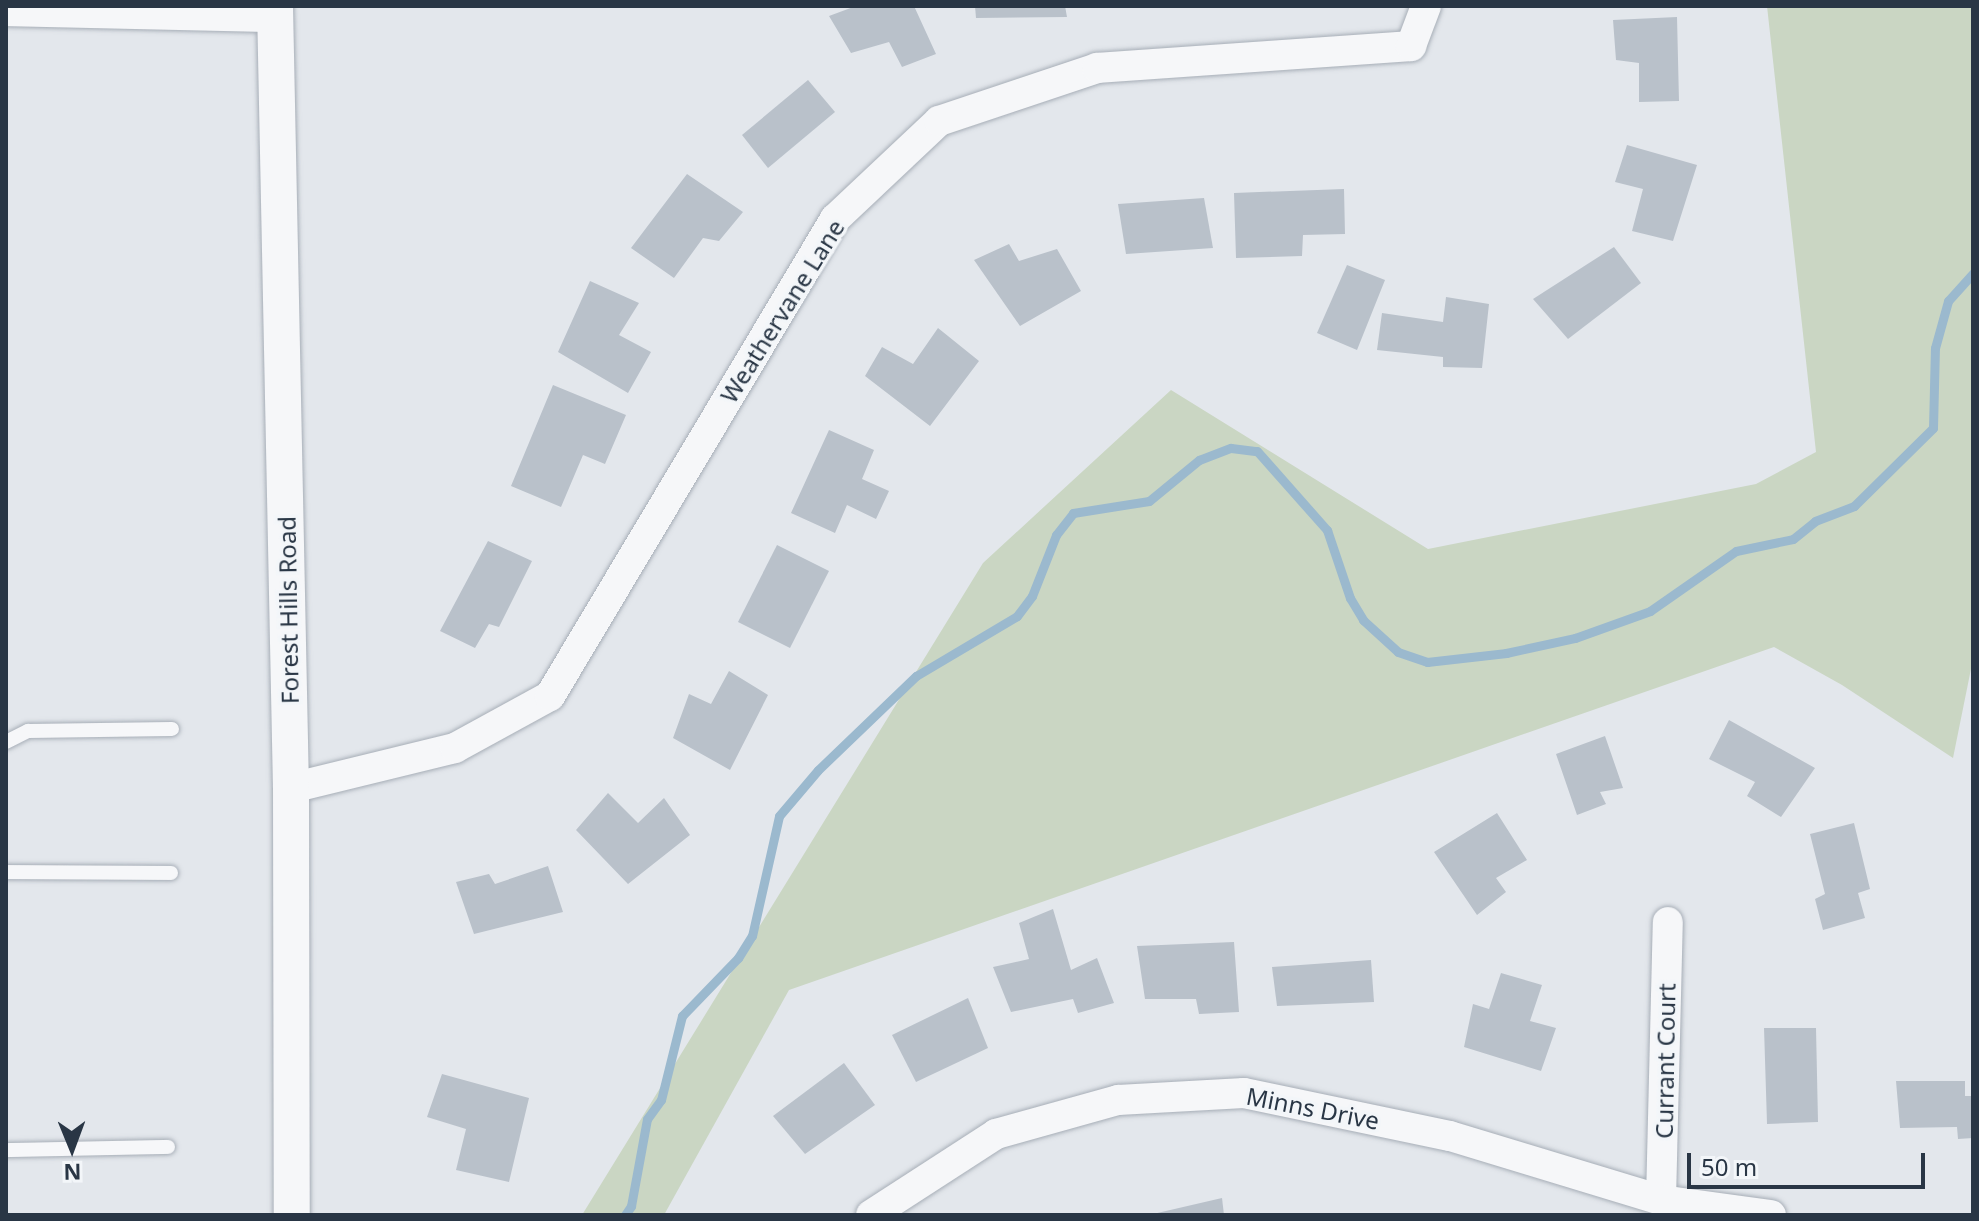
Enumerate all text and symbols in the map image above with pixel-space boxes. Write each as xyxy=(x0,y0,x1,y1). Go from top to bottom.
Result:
street label: Weathervane Lane xyxy=(714,214,850,408)
street label: Forest Hills Road xyxy=(272,516,304,704)
street label: Currant Court xyxy=(1649,983,1681,1139)
street label: Minns Drive xyxy=(1244,1081,1382,1135)
north arrow xyxy=(32,1109,112,1189)
scale bar xyxy=(1691,1137,1929,1187)
text: 50 m xyxy=(1701,1150,1757,1183)
text: N xyxy=(63,1158,82,1188)

